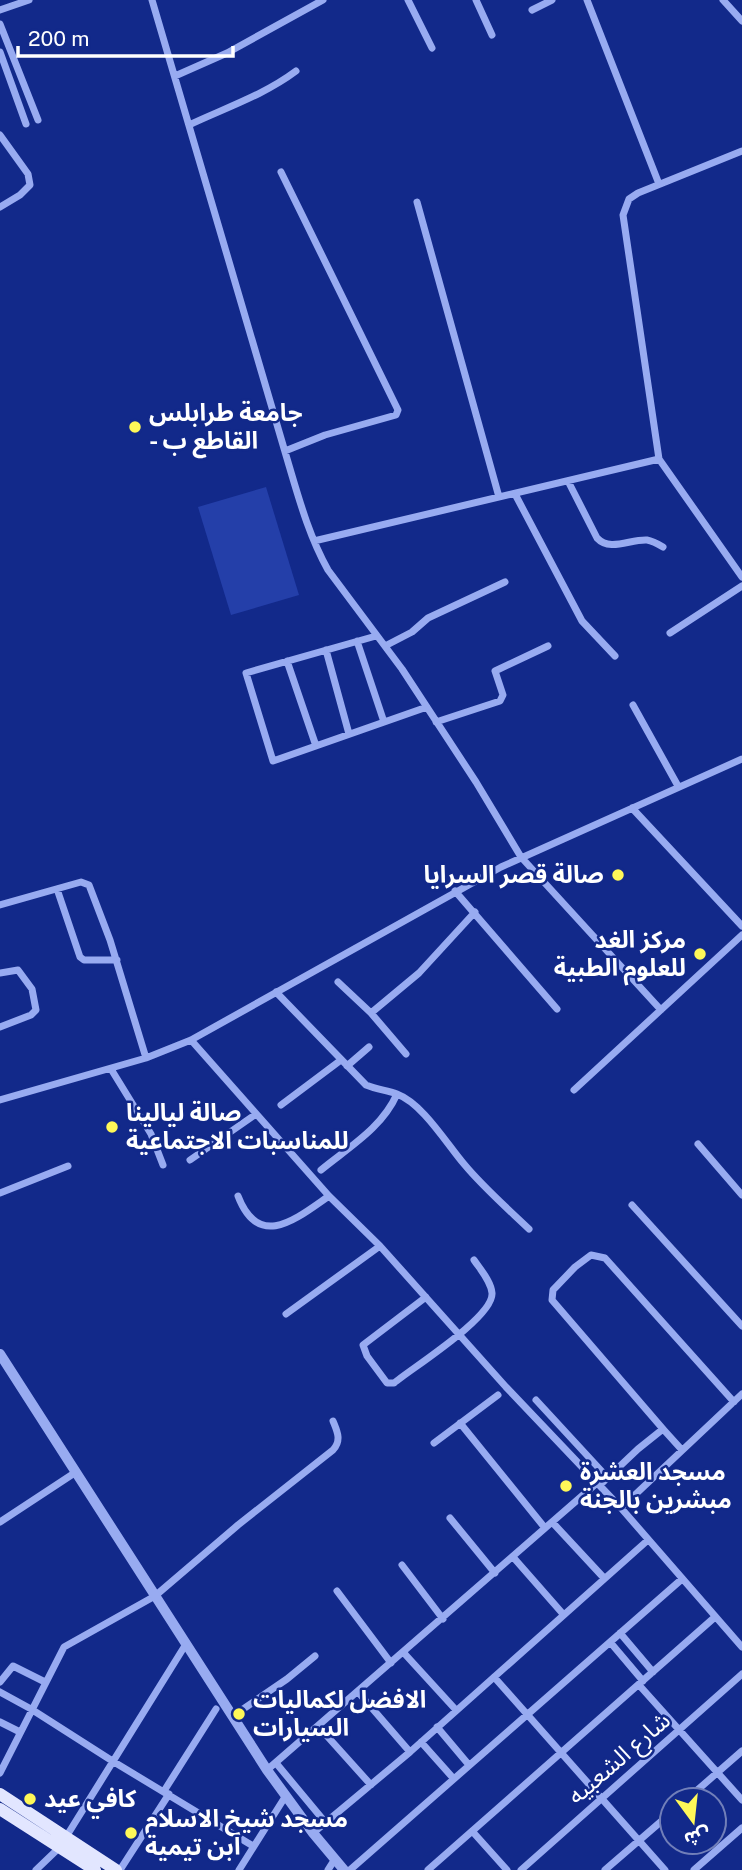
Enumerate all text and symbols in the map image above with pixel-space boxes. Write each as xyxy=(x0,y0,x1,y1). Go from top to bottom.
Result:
scale bar xyxy=(18,14,233,58)
text: 200 m xyxy=(28,26,89,51)
place label: جامعة طرابلس - القاطع ب xyxy=(149,398,303,459)
marker: جامعة طرابلس - القاطع ب xyxy=(127,419,143,435)
place label: صالة قصر السرايا xyxy=(424,860,604,889)
marker: صالة قصر السرايا xyxy=(610,867,626,883)
place label: مركز الغد للعلوم الطبية xyxy=(554,925,686,986)
marker: مركز الغد للعلوم الطبية xyxy=(692,946,708,962)
place label: صالة ليالينا للمناسبات الاجتماعية xyxy=(126,1098,349,1155)
marker: صالة ليالينا للمناسبات الاجتماعية xyxy=(104,1119,120,1135)
place label: مسجد العشرة مبشرين بالجنة xyxy=(580,1457,732,1514)
marker: مسجد العشرة مبشرين بالجنة xyxy=(558,1478,574,1494)
place label: الافضل لكماليات السيارات xyxy=(253,1685,426,1742)
street label: شارع الشعبيه xyxy=(561,1705,678,1812)
marker: الافضل لكماليات السيارات xyxy=(231,1706,247,1722)
place label: كافي عيد xyxy=(44,1784,137,1819)
north arrow xyxy=(658,1786,728,1856)
marker: كافي عيد xyxy=(22,1791,38,1807)
place label: مسجد شيخ الاسلام ابن تيمية xyxy=(145,1804,348,1861)
text: ش xyxy=(682,1823,713,1851)
marker: مسجد شيخ الاسلام ابن تيمية xyxy=(123,1825,139,1841)

